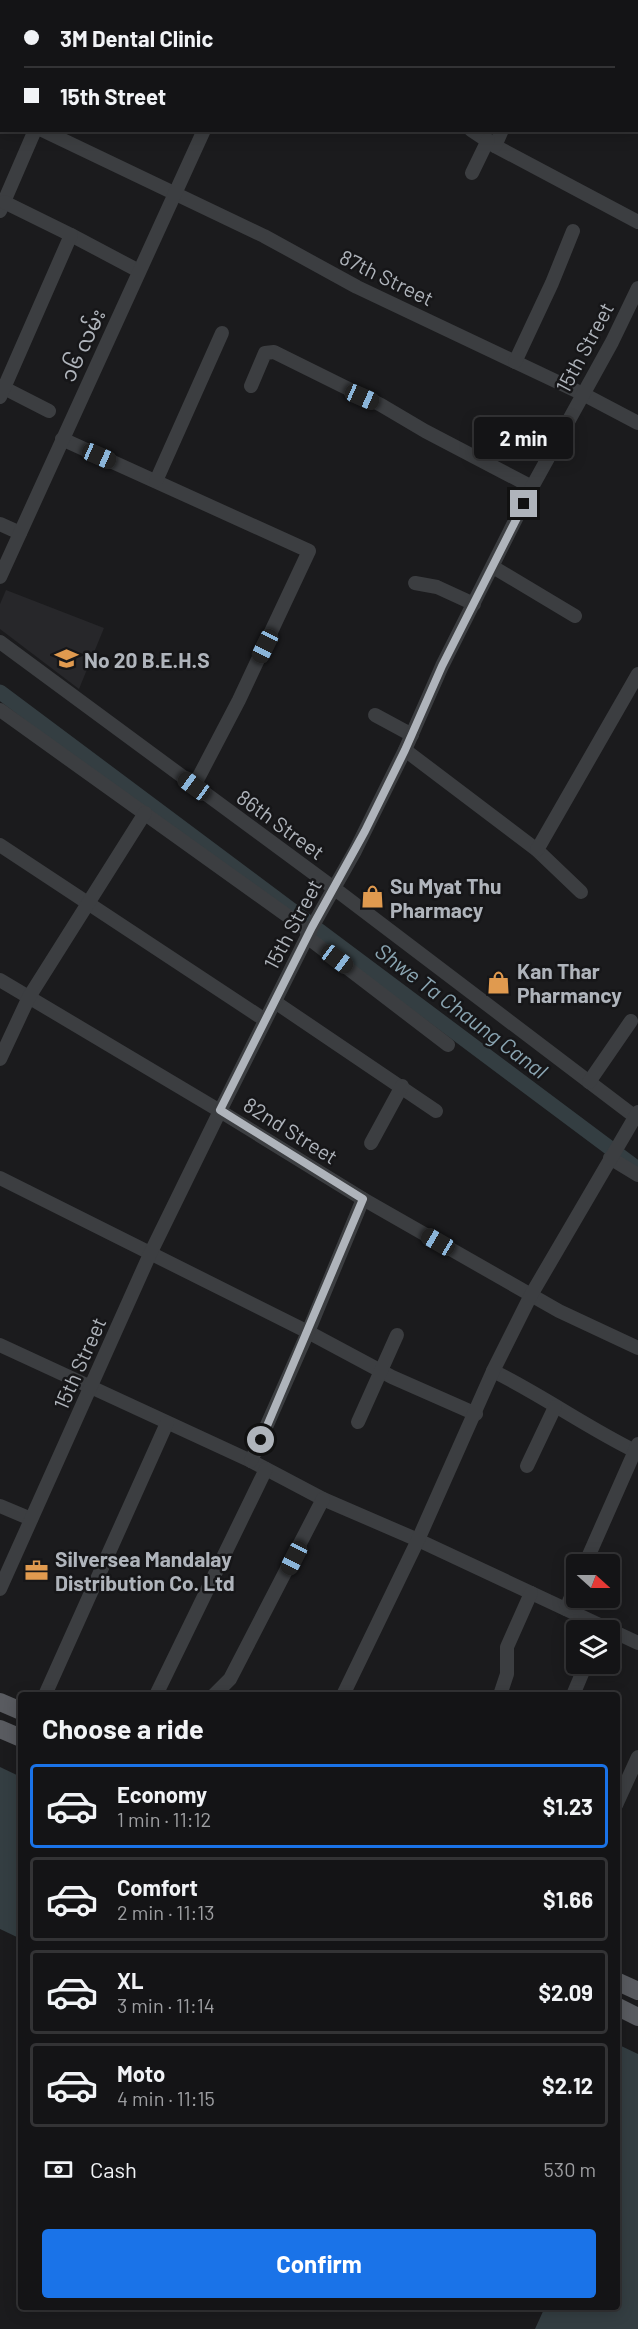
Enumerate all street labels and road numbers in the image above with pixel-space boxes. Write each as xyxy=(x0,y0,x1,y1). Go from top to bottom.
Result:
street label: 87th Street xyxy=(336,244,438,310)
street label: 15th Street xyxy=(550,298,618,396)
street label: ၁၆ လမ်း xyxy=(52,304,110,385)
street label: 86th Street xyxy=(232,784,330,864)
street label: 15th Street xyxy=(258,875,326,973)
street label: 82nd Street xyxy=(239,1091,343,1169)
street label: 15th Street xyxy=(48,1313,110,1413)

